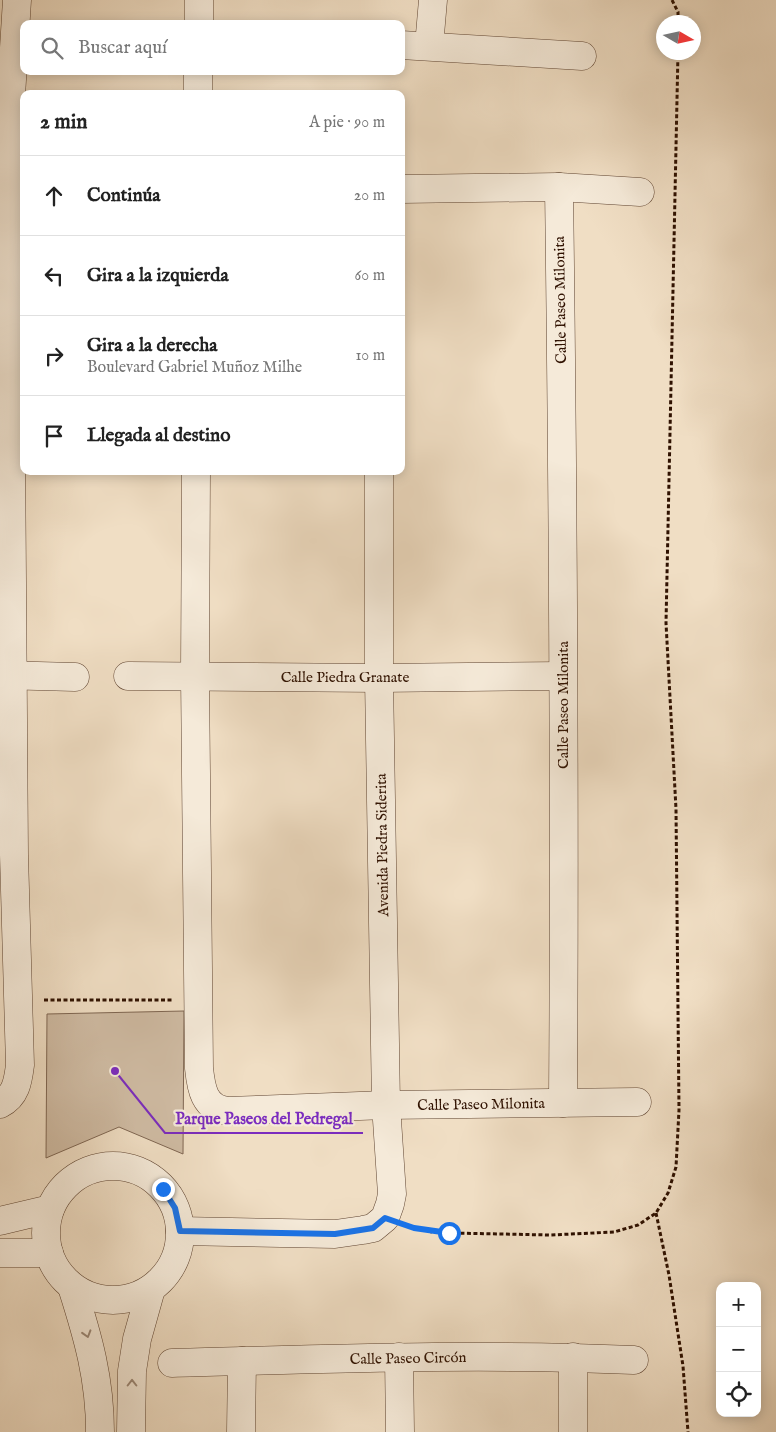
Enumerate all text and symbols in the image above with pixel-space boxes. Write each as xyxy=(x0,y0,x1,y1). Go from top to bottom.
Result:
north arrow xyxy=(656,15,701,60)
search box xyxy=(20,20,405,75)
icon: search xyxy=(38,34,66,62)
text: Buscar aquí xyxy=(78,36,167,60)
text: 2 min xyxy=(40,109,87,136)
text: A pie · 90 m xyxy=(309,113,385,133)
icon: ahead xyxy=(40,182,68,210)
text: Continúa xyxy=(87,184,161,208)
text: 20 m xyxy=(354,186,385,206)
street label: Calle Paseo Milonita xyxy=(550,235,571,364)
icon: left xyxy=(40,262,68,290)
text: Gira a la izquierda xyxy=(87,264,229,288)
text: 60 m xyxy=(355,266,385,286)
text: Gira a la derecha xyxy=(87,334,217,358)
icon: right xyxy=(40,342,68,370)
text: 10 m xyxy=(355,346,385,366)
text: Boulevard Gabriel Muñoz Milhe xyxy=(87,358,302,378)
icon: arrive xyxy=(40,422,68,450)
text: Llegada al destino xyxy=(87,424,230,448)
street label: Calle Paseo Milonita xyxy=(554,641,573,769)
street label: Calle Piedra Granate xyxy=(281,668,409,687)
street label: Avenida Piedra Siderita xyxy=(372,773,393,918)
street label: Calle Paseo Milonita xyxy=(417,1094,546,1115)
callout: Parque Paseos del Pedregal xyxy=(165,1102,363,1133)
text: Parque Paseos del Pedregal xyxy=(175,1110,353,1130)
route end xyxy=(152,1178,175,1201)
route start xyxy=(438,1222,461,1245)
map controls xyxy=(716,1282,761,1417)
button: + xyxy=(716,1282,761,1327)
button: − xyxy=(716,1327,761,1372)
one-way arrow xyxy=(81,1329,91,1337)
street label: Calle Paseo Circón xyxy=(349,1348,467,1369)
button: locate xyxy=(716,1372,761,1417)
one-way arrow xyxy=(126,1379,137,1387)

